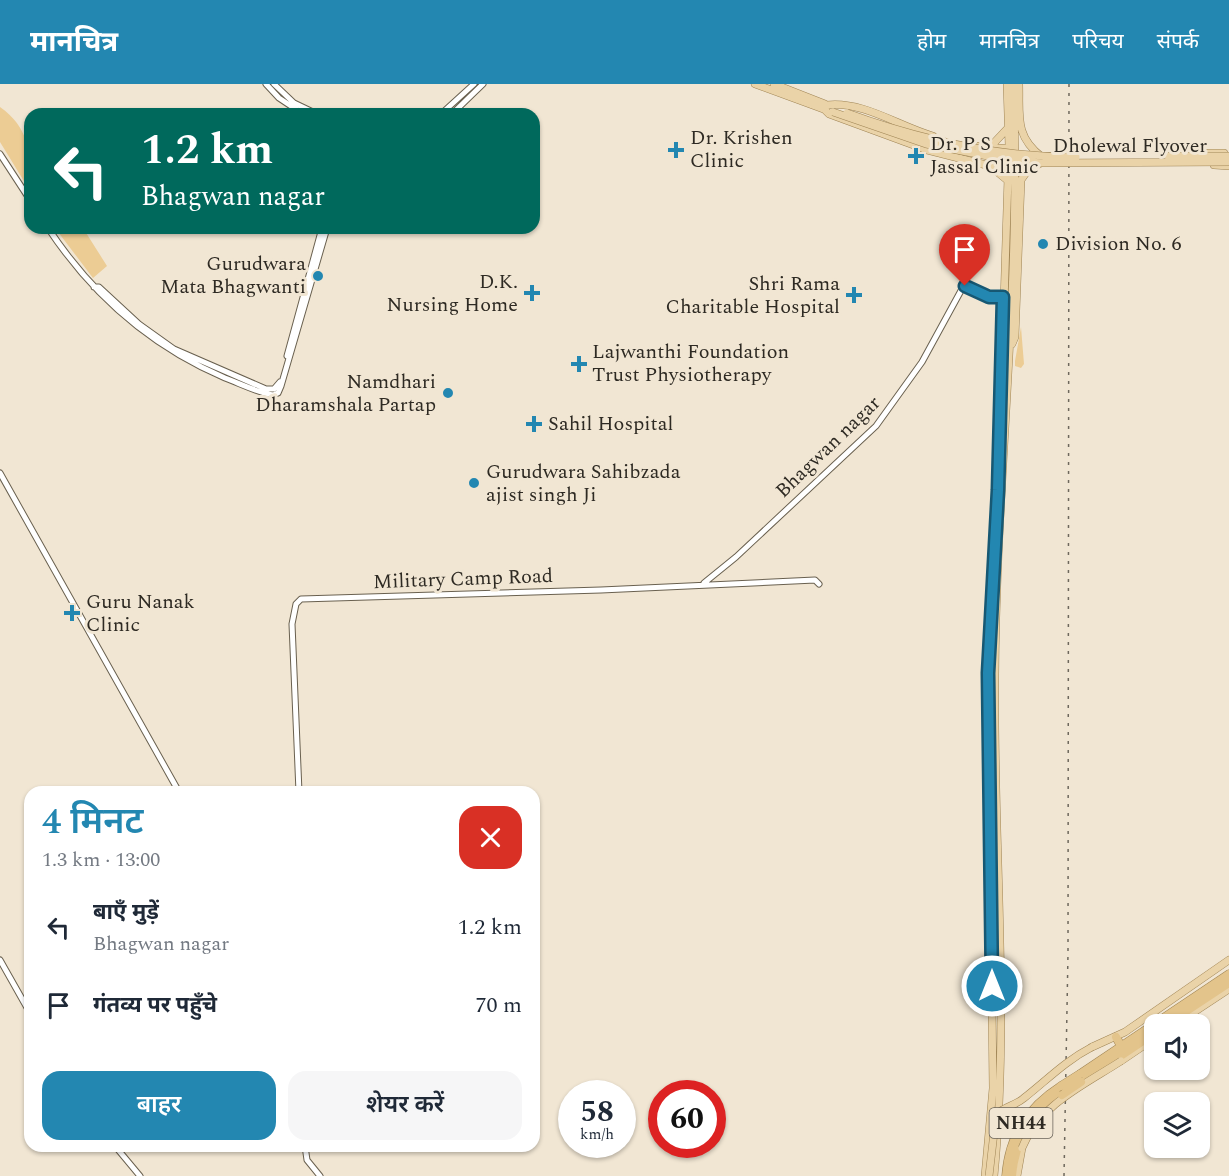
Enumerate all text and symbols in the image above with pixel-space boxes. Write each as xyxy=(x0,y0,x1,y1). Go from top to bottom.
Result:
text: मानचित्र xyxy=(30,21,118,64)
text: होम xyxy=(917,26,946,58)
text: मानचित्र xyxy=(979,26,1039,58)
text: परिचय xyxy=(1072,26,1124,58)
text: संपर्क xyxy=(1157,26,1199,58)
text: 1.2 km xyxy=(141,119,273,182)
place label: Dr. Krishen Clinic xyxy=(690,123,793,176)
place label: Dr. P S Jassal Clinic xyxy=(930,129,1039,182)
street label: Dholewal Flyover xyxy=(1053,131,1207,161)
icon: left xyxy=(42,132,120,210)
marker: Dr. Krishen Clinic xyxy=(667,141,685,159)
marker: Dr. P S Jassal Clinic xyxy=(907,147,925,165)
text: Bhagwan nagar xyxy=(141,176,325,218)
pin xyxy=(939,224,990,286)
place label: Division No. 6 xyxy=(1055,229,1182,259)
icon: arrive xyxy=(948,233,981,266)
marker: Division No. 6 xyxy=(1036,237,1050,251)
place label: Gurudwara Mata Bhagwanti xyxy=(160,249,306,302)
place label: D.K. Nursing Home xyxy=(387,267,518,320)
marker: Gurudwara Mata Bhagwanti xyxy=(311,269,325,283)
place label: Shri Rama Charitable Hospital xyxy=(666,269,840,322)
marker: D.K. Nursing Home xyxy=(523,284,541,302)
marker: Shri Rama Charitable Hospital xyxy=(845,286,863,304)
place label: Lajwanthi Foundation Trust Physiotherapy xyxy=(592,337,789,390)
marker: Lajwanthi Foundation Trust Physiotherapy xyxy=(570,355,588,373)
place label: Namdhari Dharamshala Partap xyxy=(255,367,436,420)
marker: Namdhari Dharamshala Partap xyxy=(441,386,455,400)
street label: Bhagwan nagar xyxy=(769,389,887,505)
place label: Sahil Hospital xyxy=(548,409,673,439)
marker: Sahil Hospital xyxy=(525,415,543,433)
place label: Gurudwara Sahibzada ajist singh Ji xyxy=(486,457,681,510)
marker: Gurudwara Sahibzada ajist singh Ji xyxy=(467,476,481,490)
street label: Military Camp Road xyxy=(373,561,553,597)
place label: Guru Nanak Clinic xyxy=(86,587,195,640)
marker: Guru Nanak Clinic xyxy=(63,604,81,622)
text: 4 मिनट xyxy=(42,795,143,850)
button: close xyxy=(459,806,522,869)
text: 1.3 km · 13:00 xyxy=(42,845,160,875)
text: बाएँ मुड़ें xyxy=(93,896,159,929)
icon: left xyxy=(42,911,75,944)
text: 1.2 km xyxy=(458,911,522,944)
text: Bhagwan nagar xyxy=(93,929,229,959)
position arrow xyxy=(960,954,1024,1018)
icon: arrive xyxy=(42,989,75,1022)
text: गंतव्य पर पहुँचे xyxy=(93,989,217,1022)
text: 70 m xyxy=(476,989,522,1022)
map controls xyxy=(1144,1014,1210,1158)
button: sound xyxy=(1144,1014,1210,1080)
button: बाहर xyxy=(42,1071,276,1140)
button: शेयर करें xyxy=(288,1071,522,1140)
speed limit sign: 60 xyxy=(648,1080,726,1158)
text: 58 xyxy=(580,1089,614,1135)
button: layers xyxy=(1144,1092,1210,1158)
road number: NH44 xyxy=(990,1108,1052,1138)
text: km/h xyxy=(580,1123,614,1146)

